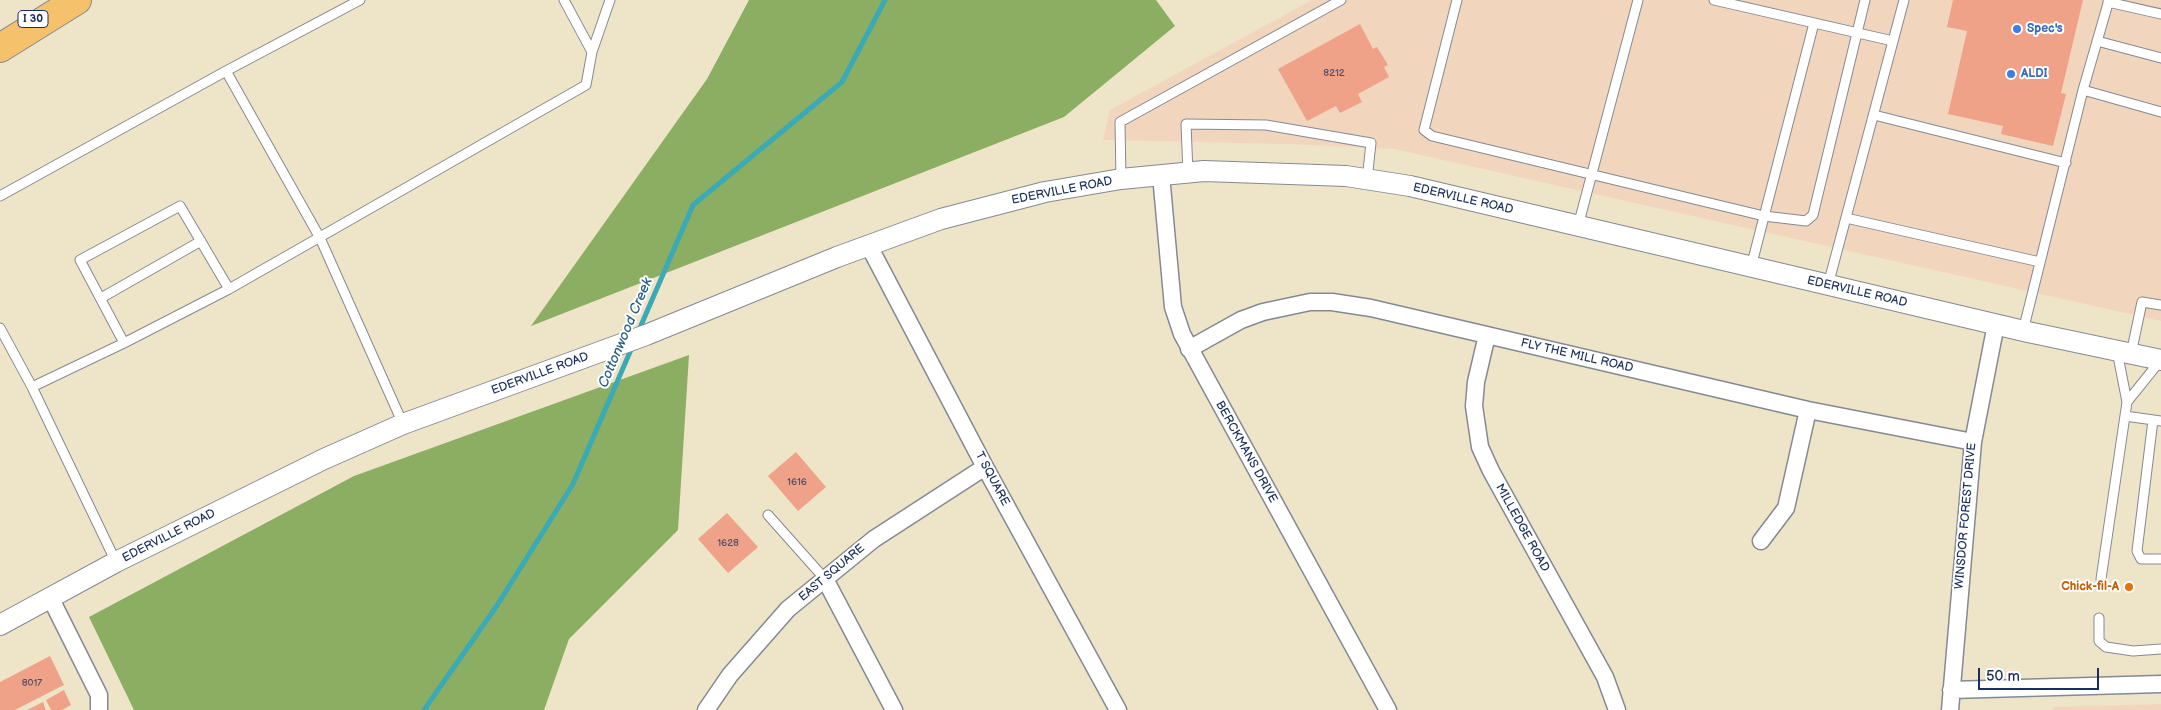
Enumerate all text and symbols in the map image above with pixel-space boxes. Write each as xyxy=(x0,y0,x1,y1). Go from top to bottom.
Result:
road number: I 30 xyxy=(18,10,48,28)
place label: Spec's xyxy=(2027,22,2063,36)
marker: Spec's xyxy=(2011,23,2023,35)
house number: 8212 xyxy=(1323,67,1345,79)
place label: ALDI xyxy=(2021,67,2048,81)
marker: ALDI xyxy=(2005,68,2017,80)
street label: EDERVILLE ROAD xyxy=(1010,174,1114,208)
street label: EDERVILLE ROAD xyxy=(1411,180,1515,218)
street label: EDERVILLE ROAD xyxy=(1805,273,1909,311)
water label: Cottonwood Creek xyxy=(595,276,657,390)
street label: FLY THE MILL ROAD xyxy=(1519,336,1635,376)
street label: EDERVILLE ROAD xyxy=(489,350,591,398)
street label: BERCKMANS DRIVE xyxy=(1212,398,1280,506)
street label: WINSDOR FOREST DRIVE xyxy=(1952,442,1980,590)
street label: T SQUARE xyxy=(972,449,1012,509)
house number: 1616 xyxy=(787,476,807,488)
street label: MILLEDGE ROAD xyxy=(1492,482,1552,574)
street label: EDERVILLE ROAD xyxy=(120,506,218,566)
house number: 1628 xyxy=(717,537,739,549)
street label: EAST SQUARE xyxy=(796,541,868,605)
place label: Chick-fil-A xyxy=(2061,580,2119,594)
marker: Chick-fil-A xyxy=(2123,581,2135,593)
scale bar xyxy=(1981,658,2102,690)
text: 50 m xyxy=(1986,667,2020,686)
house number: 8017 xyxy=(22,677,42,689)

